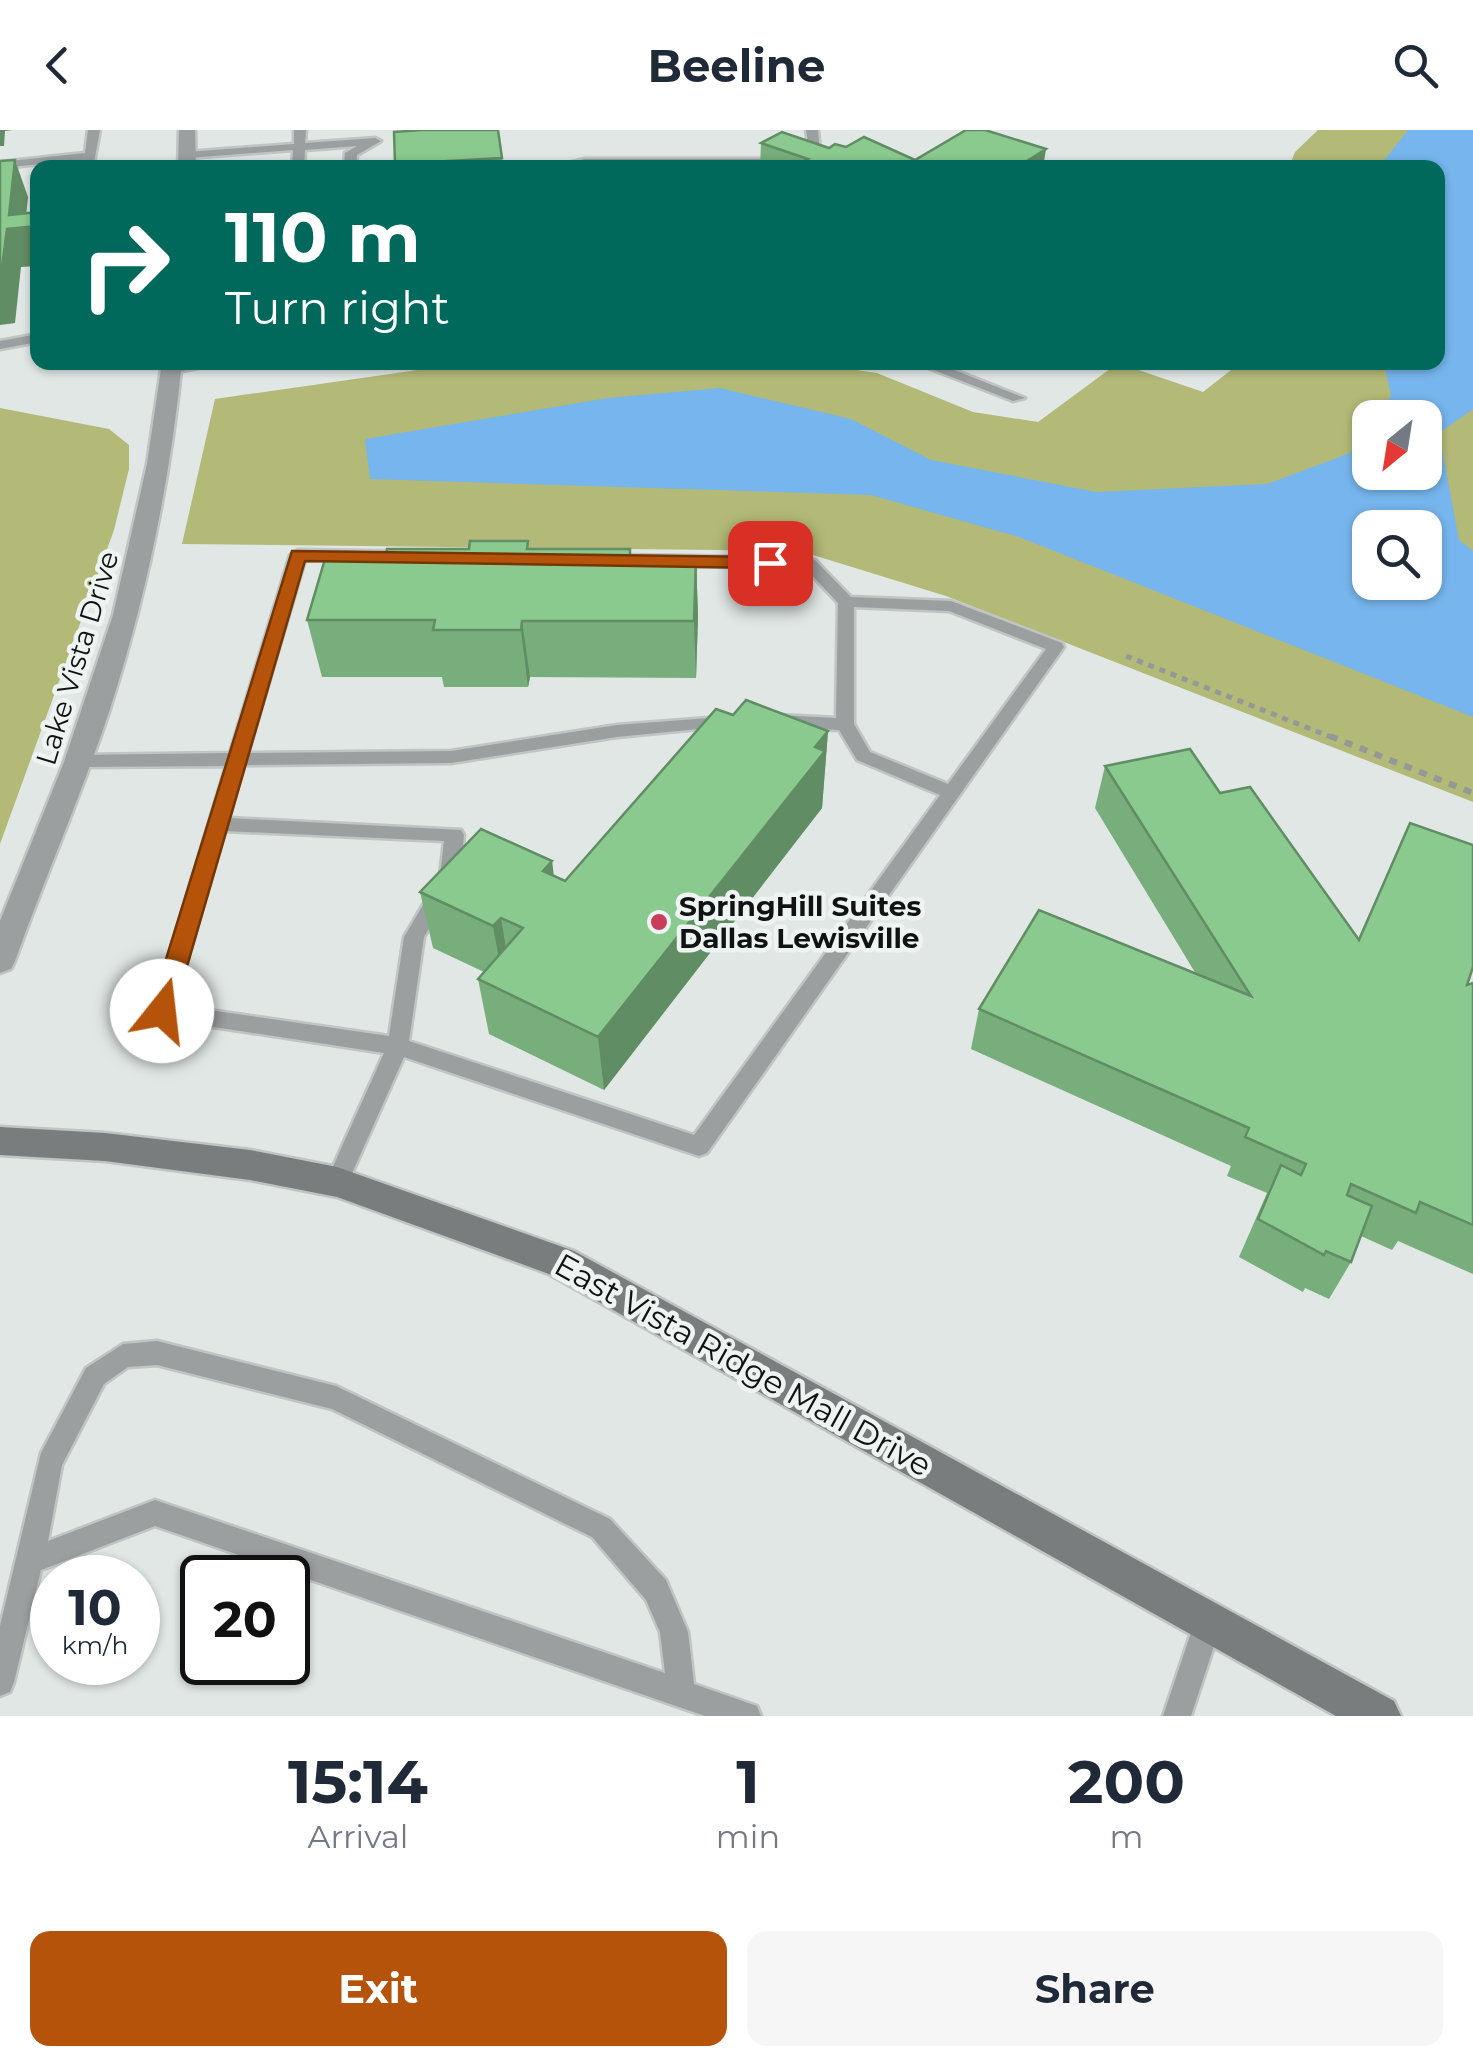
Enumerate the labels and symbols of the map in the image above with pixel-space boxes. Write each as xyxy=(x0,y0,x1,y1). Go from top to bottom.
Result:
north arrow xyxy=(1352,400,1442,490)
pin xyxy=(728,521,813,606)
street label: Lake Vista Drive xyxy=(28,547,126,769)
place label: SpringHill Suites Dallas Lewisville xyxy=(679,889,921,955)
marker: SpringHill Suites Dallas Lewisville xyxy=(648,911,670,933)
position arrow xyxy=(110,959,214,1063)
street label: East Vista Ridge Mall Drive xyxy=(548,1245,938,1485)
speed limit sign: 20 xyxy=(180,1555,310,1685)

